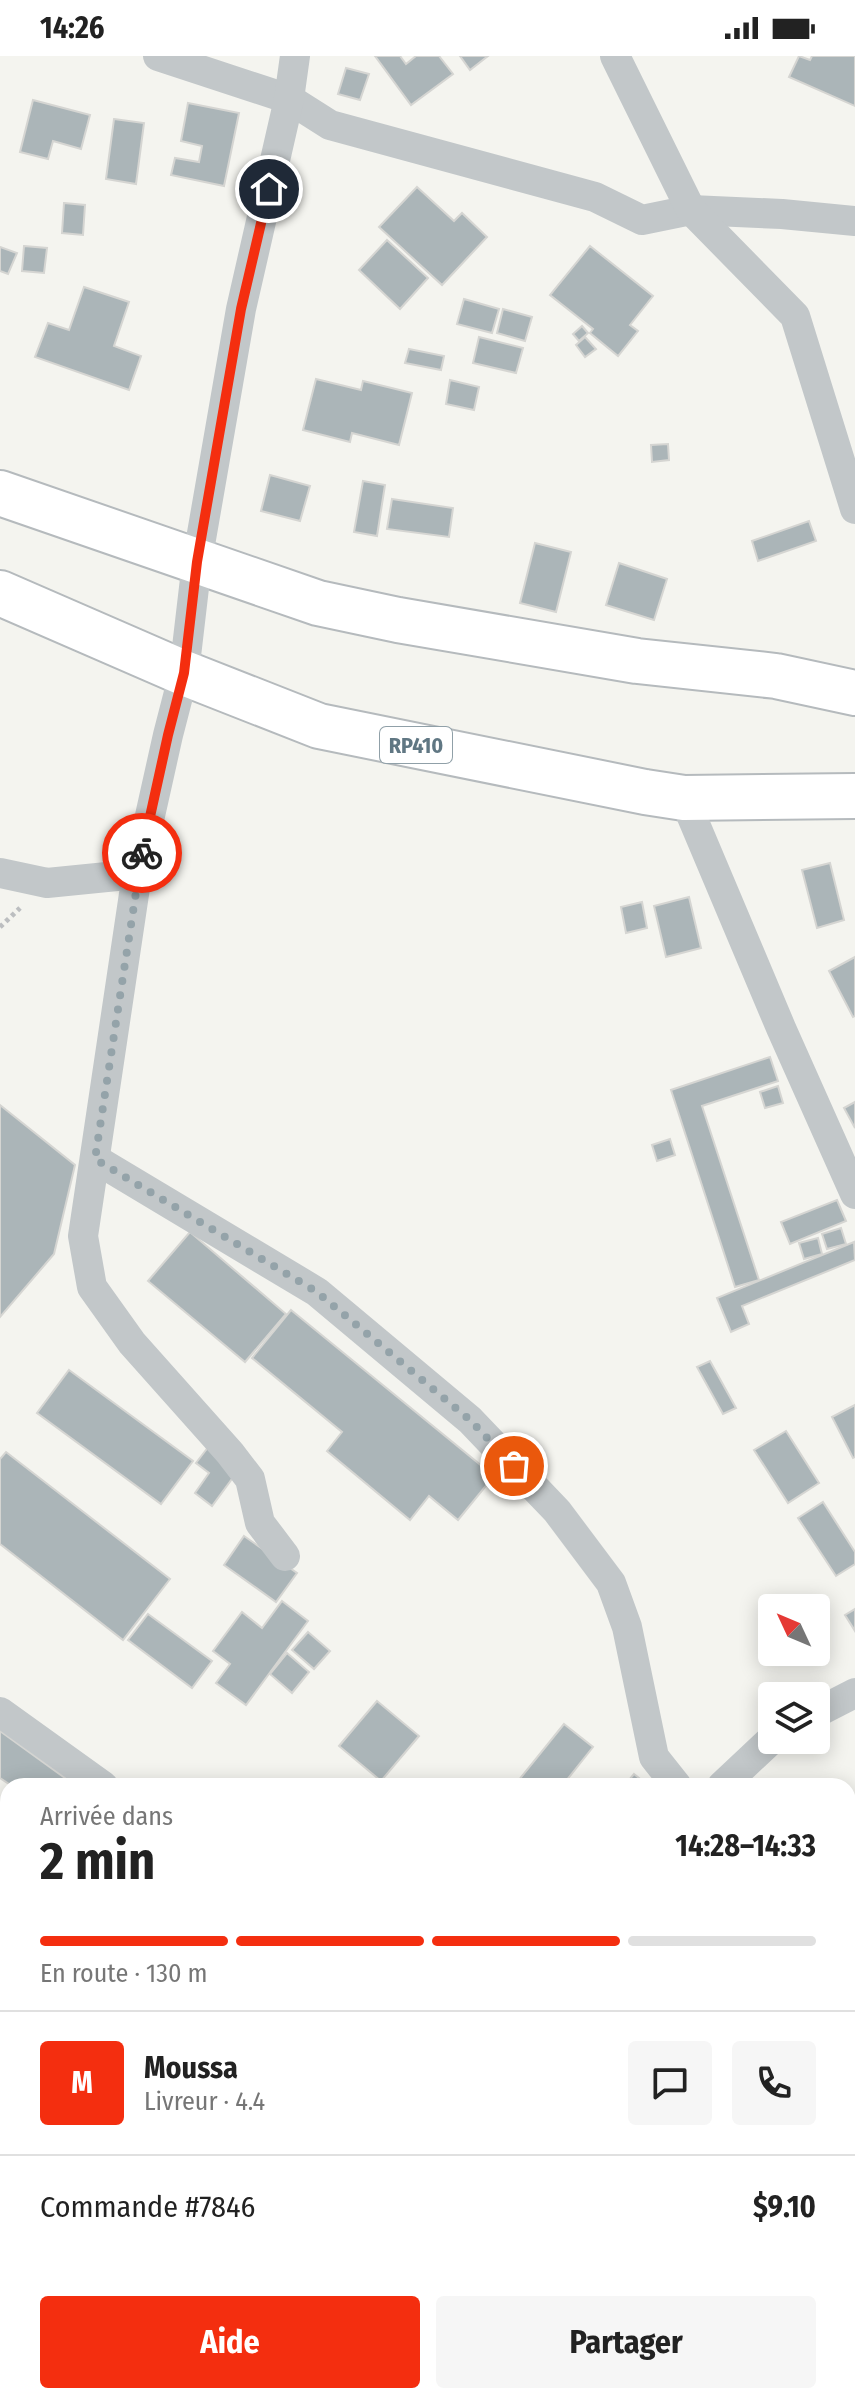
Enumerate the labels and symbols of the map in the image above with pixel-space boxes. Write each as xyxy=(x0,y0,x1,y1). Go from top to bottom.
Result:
pin xyxy=(235,155,303,223)
road number: RP410 xyxy=(380,727,452,763)
courier xyxy=(102,813,182,893)
pin xyxy=(480,1432,548,1500)
north arrow xyxy=(758,1594,830,1666)

